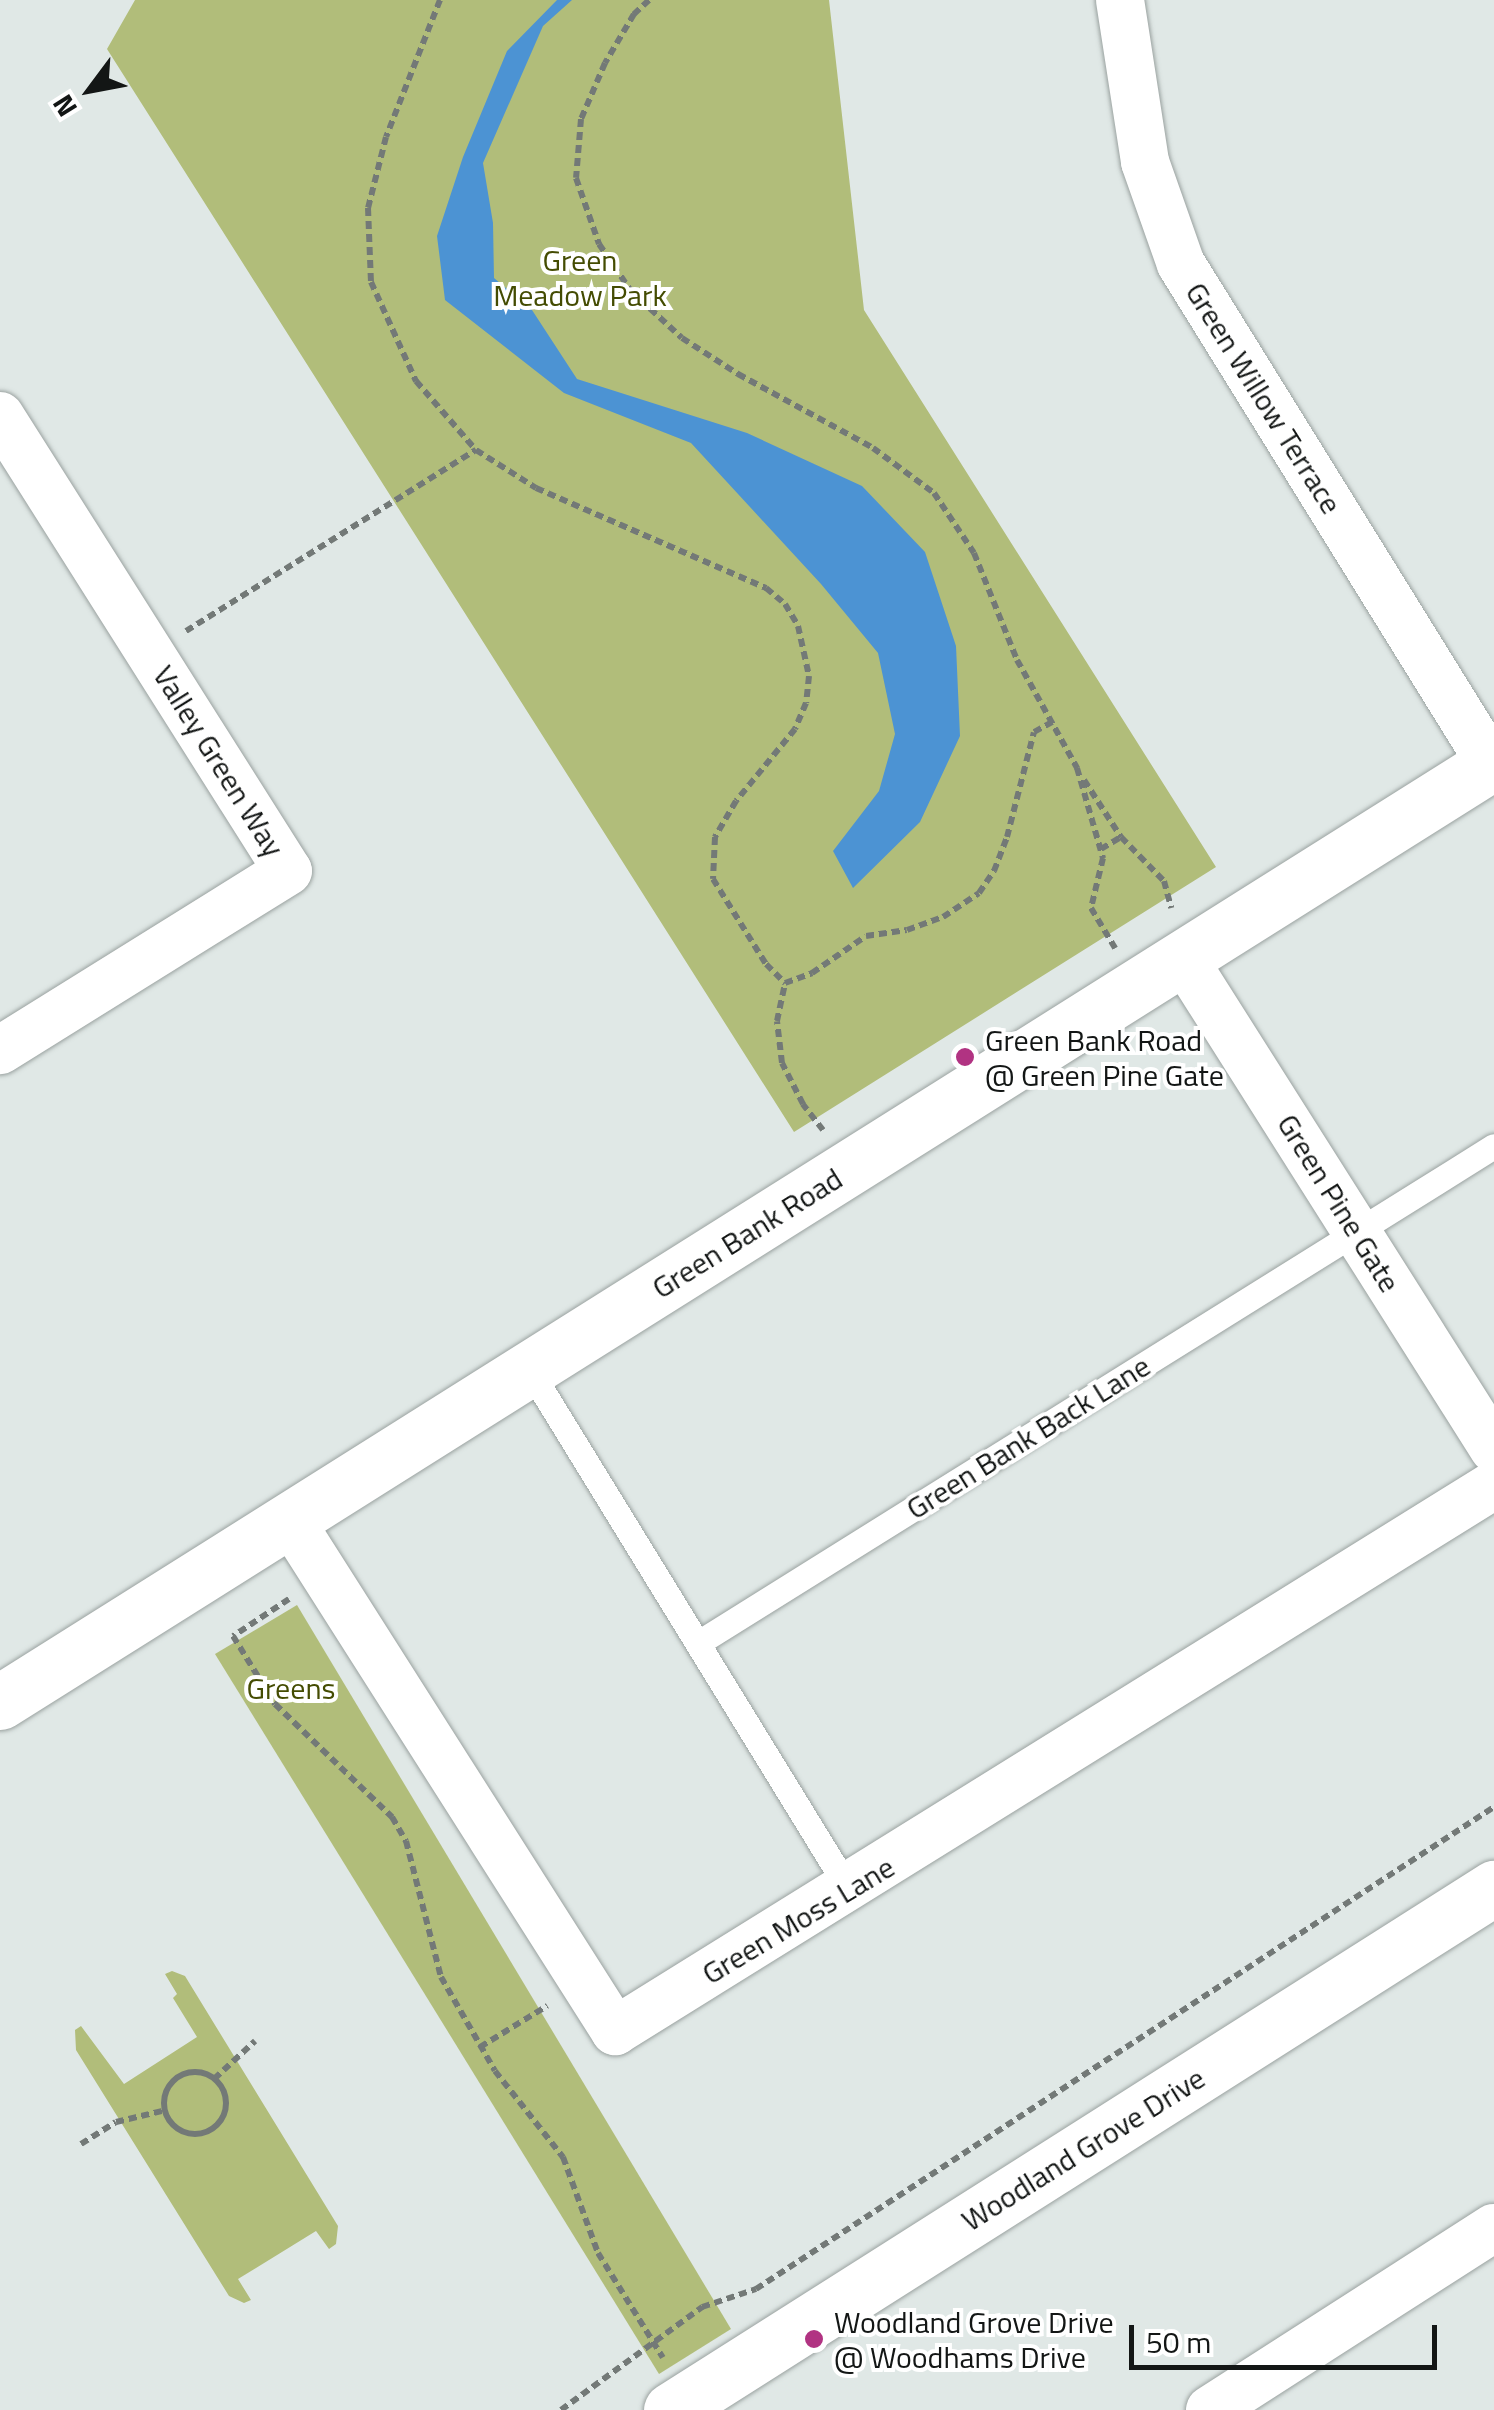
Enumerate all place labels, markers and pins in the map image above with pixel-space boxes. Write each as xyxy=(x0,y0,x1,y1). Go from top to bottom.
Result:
place label: Green Bank Road @ Green Pine Gate xyxy=(985,1022,1224,1092)
marker: Green Bank Road @ Green Pine Gate xyxy=(954,1046,976,1068)
place label: Woodland Grove Drive @ Woodhams Drive xyxy=(834,2304,1114,2374)
marker: Woodland Grove Drive @ Woodhams Drive xyxy=(803,2328,825,2350)

